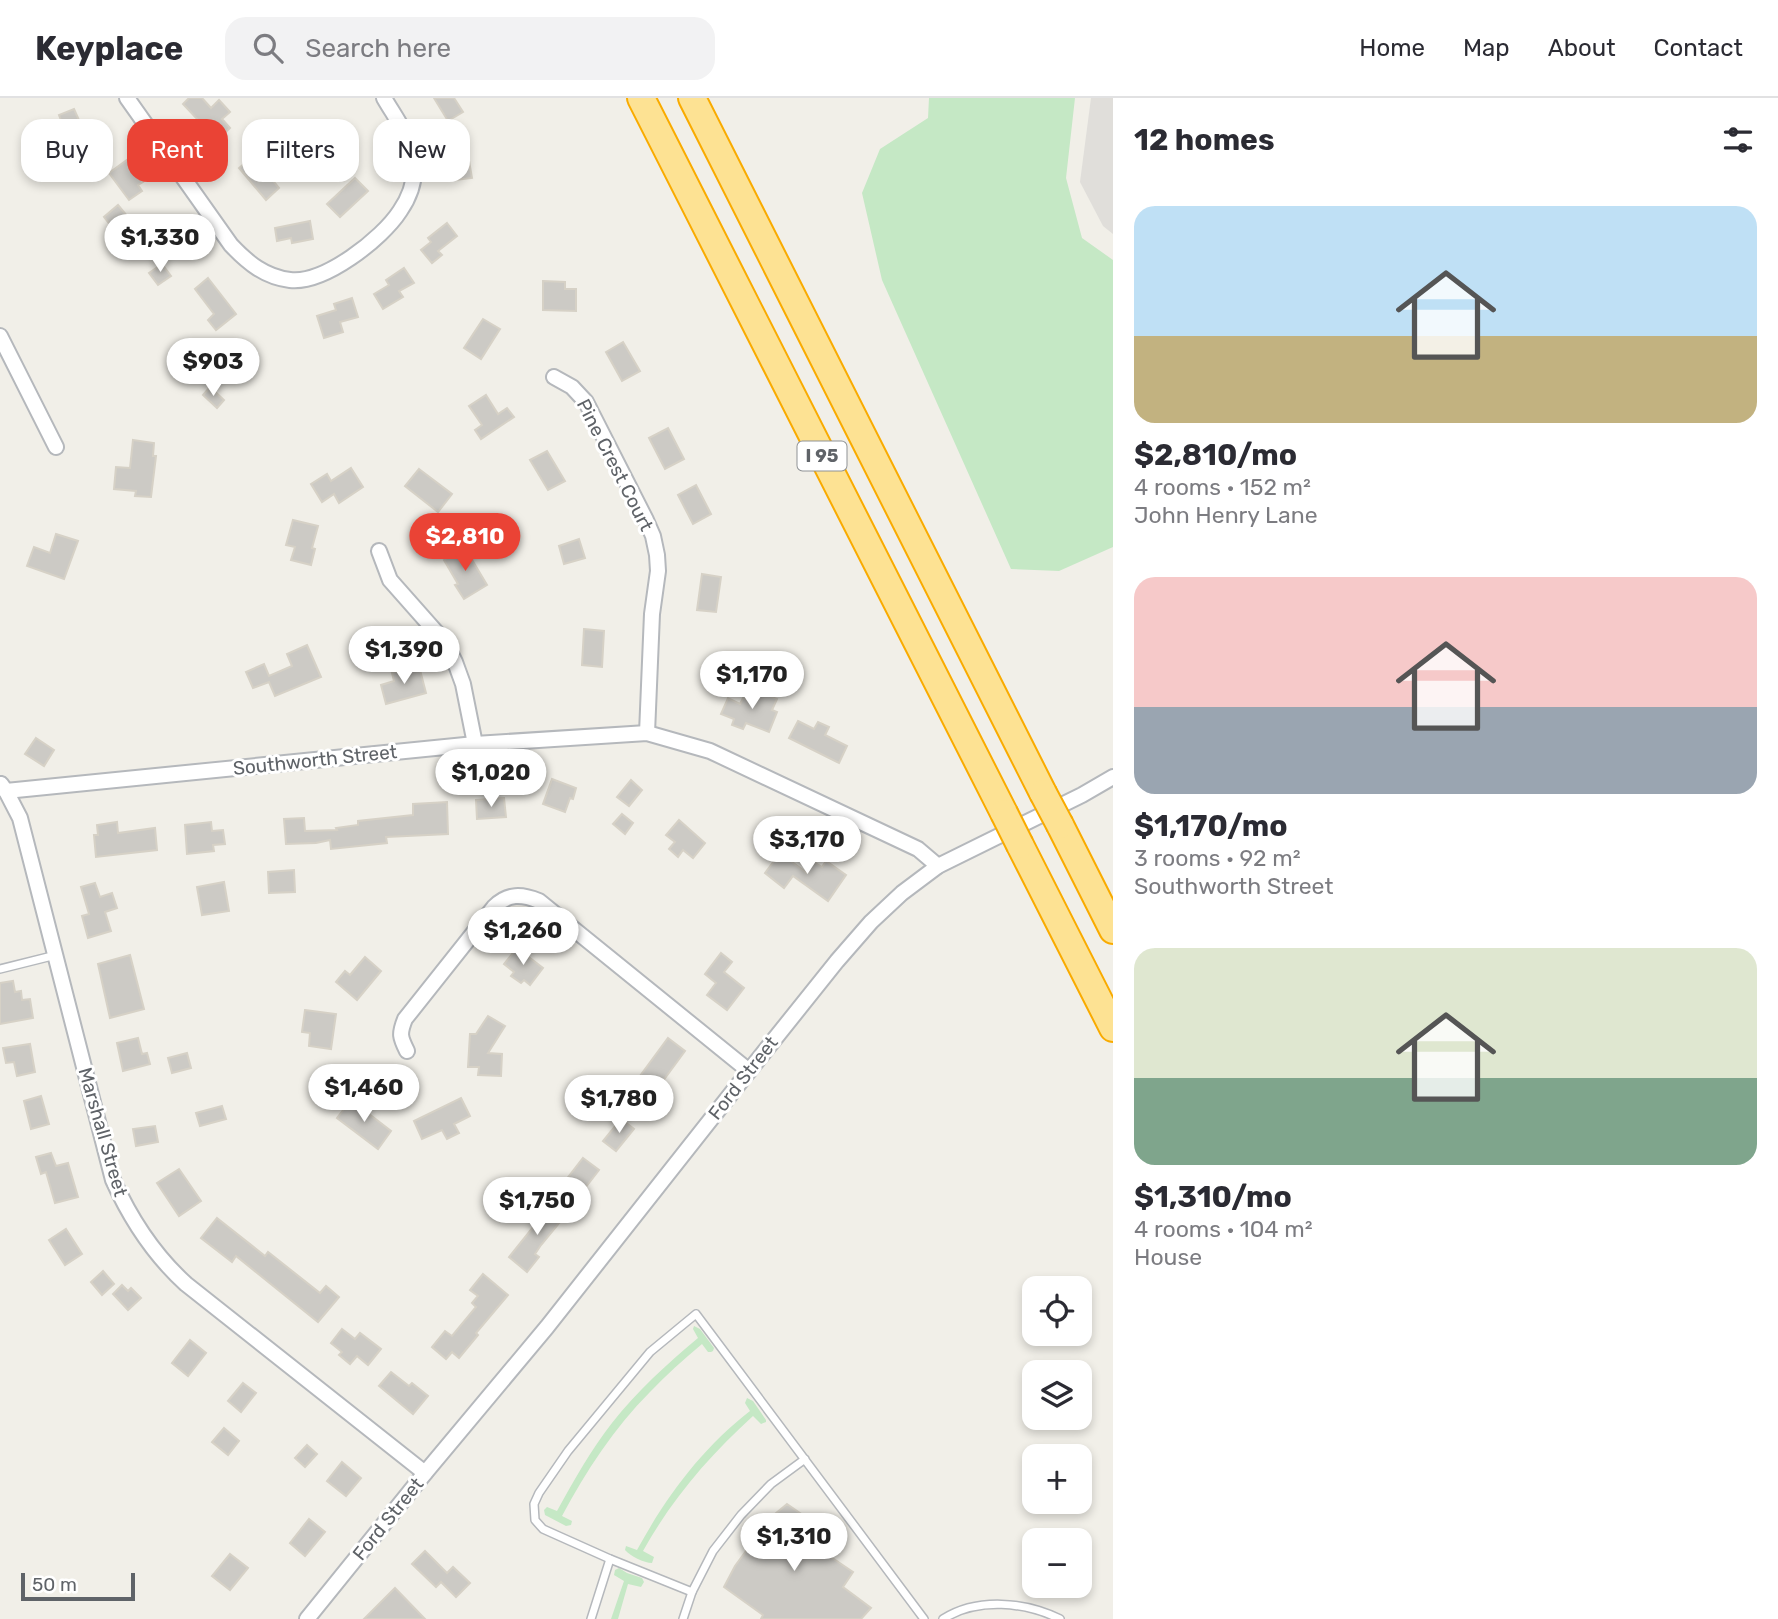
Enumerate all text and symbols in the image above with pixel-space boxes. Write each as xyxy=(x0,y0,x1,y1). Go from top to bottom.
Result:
search box xyxy=(225,17,715,80)
text: Keyplace xyxy=(35,29,183,68)
icon: search xyxy=(249,29,287,67)
text: Search here xyxy=(305,33,451,64)
text: Home xyxy=(1359,34,1425,62)
text: Map xyxy=(1463,34,1510,62)
text: About xyxy=(1548,34,1616,62)
text: Contact xyxy=(1654,34,1743,62)
chip: Buy xyxy=(21,119,113,182)
chip: Rent xyxy=(127,119,228,182)
chip: Filters xyxy=(242,119,359,182)
chip: New xyxy=(373,119,470,182)
icon: filters xyxy=(1719,121,1757,159)
text: 12 homes xyxy=(1134,122,1275,158)
pin: $1,330 xyxy=(103,214,217,274)
text: $1,330 xyxy=(120,223,200,251)
icon: home xyxy=(1383,252,1509,378)
pin: $903 xyxy=(172,338,254,398)
text: $903 xyxy=(183,347,243,375)
street label: Pine Crest Court xyxy=(572,395,658,535)
text: $2,810/mo xyxy=(1134,437,1297,473)
road number: I 95 xyxy=(798,442,846,470)
text: 4 rooms · 152 m² xyxy=(1134,473,1311,501)
text: John Henry Lane xyxy=(1134,501,1318,529)
pin: $2,810 xyxy=(408,514,522,573)
text: $2,810 xyxy=(425,522,505,550)
icon: home xyxy=(1383,623,1509,749)
pin: $1,390 xyxy=(347,626,461,686)
text: $1,390 xyxy=(365,635,443,663)
pin: $1,170 xyxy=(695,652,809,711)
text: $1,170 xyxy=(716,660,788,688)
street label: Southworth Street xyxy=(232,740,399,780)
pin: $1,020 xyxy=(434,750,548,809)
text: $1,020 xyxy=(451,758,531,786)
text: $1,170/mo xyxy=(1134,808,1288,844)
pin: $3,170 xyxy=(750,816,864,876)
text: $3,170 xyxy=(769,825,845,853)
text: 3 rooms · 92 m² xyxy=(1134,844,1300,872)
text: Southworth Street xyxy=(1134,872,1333,900)
pin: $1,260 xyxy=(466,908,580,967)
text: $1,260 xyxy=(484,916,562,944)
icon: home xyxy=(1383,994,1509,1120)
street label: Ford Street xyxy=(703,1031,783,1124)
street label: Marshall Street xyxy=(74,1065,133,1200)
pin: $1,460 xyxy=(307,1065,421,1124)
text: $1,460 xyxy=(324,1073,404,1101)
pin: $1,780 xyxy=(562,1076,676,1135)
text: $1,780 xyxy=(581,1084,657,1112)
pin: $1,750 xyxy=(480,1178,594,1237)
text: $1,310/mo xyxy=(1134,1179,1292,1215)
text: $1,750 xyxy=(499,1186,575,1214)
text: 4 rooms · 104 m² xyxy=(1134,1215,1313,1243)
text: House xyxy=(1134,1243,1202,1271)
map controls xyxy=(1022,1276,1092,1598)
button: locate xyxy=(1022,1276,1092,1346)
button: layers xyxy=(1022,1360,1092,1430)
button: + xyxy=(1022,1444,1092,1514)
street label: Ford Street xyxy=(348,1473,429,1565)
pin: $1,310 xyxy=(737,1514,851,1573)
text: $1,310 xyxy=(756,1522,832,1550)
button: − xyxy=(1022,1528,1092,1598)
scale bar xyxy=(21,1570,135,1602)
text: 50 m xyxy=(32,1573,77,1596)

